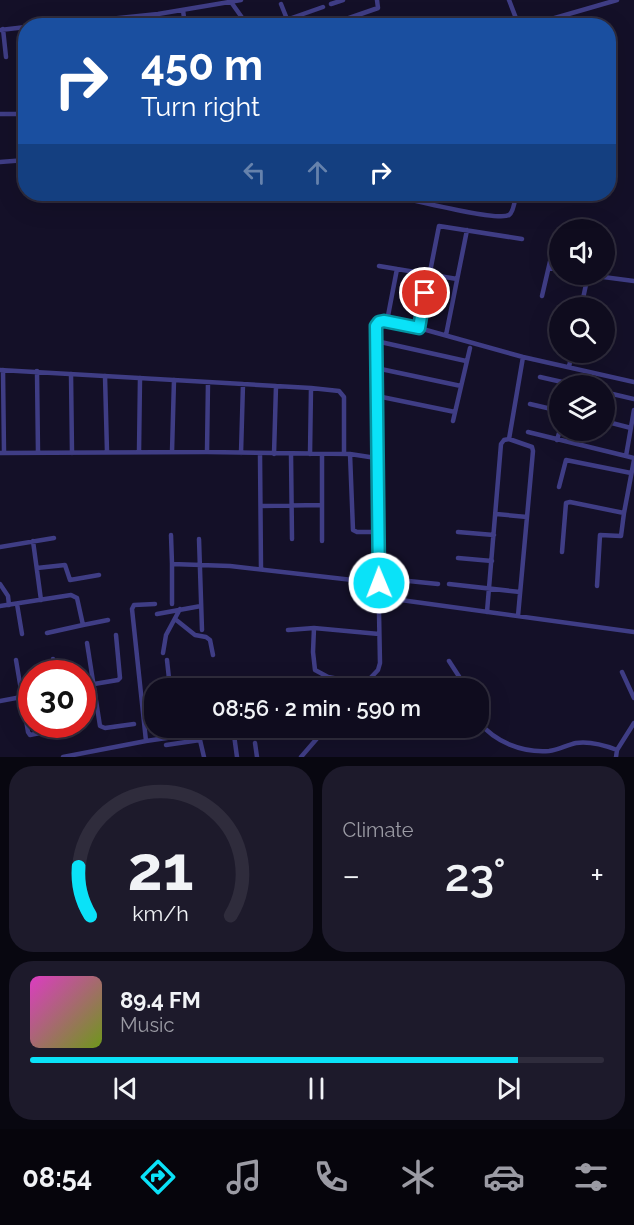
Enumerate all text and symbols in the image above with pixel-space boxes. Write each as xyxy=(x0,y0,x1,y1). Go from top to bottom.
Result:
text: 450 m xyxy=(141,41,263,90)
icon: right xyxy=(42,42,120,120)
text: Turn right xyxy=(141,91,260,122)
icon: left xyxy=(238,156,271,189)
icon: ahead xyxy=(301,156,334,189)
icon: right xyxy=(364,156,397,189)
map controls xyxy=(549,219,615,441)
button: sound xyxy=(549,219,615,285)
pin xyxy=(399,267,450,318)
icon: arrive xyxy=(408,276,441,309)
button: search xyxy=(549,297,615,363)
button: layers xyxy=(549,375,615,441)
position arrow xyxy=(347,551,411,615)
speed limit sign: 30 xyxy=(18,660,96,738)
text: 08:56 · 2 min · 590 m xyxy=(212,695,421,721)
text: Climate xyxy=(343,818,414,842)
text: 21 xyxy=(128,831,194,905)
text: 23° xyxy=(445,849,506,902)
text: − xyxy=(343,856,360,895)
text: + xyxy=(590,856,604,895)
text: km/h xyxy=(132,901,189,926)
text: 89.4 FM xyxy=(120,987,201,1013)
text: Music xyxy=(120,1013,174,1037)
icon: previous xyxy=(109,1072,142,1105)
icon: pause xyxy=(300,1072,333,1105)
icon: next xyxy=(492,1072,525,1105)
icon: directions xyxy=(137,1156,179,1198)
icon: music xyxy=(223,1156,265,1198)
icon: phone xyxy=(310,1156,352,1198)
icon: climate xyxy=(397,1156,439,1198)
icon: car xyxy=(483,1156,525,1198)
icon: filters xyxy=(570,1156,612,1198)
text: 08:54 xyxy=(22,1162,92,1193)

